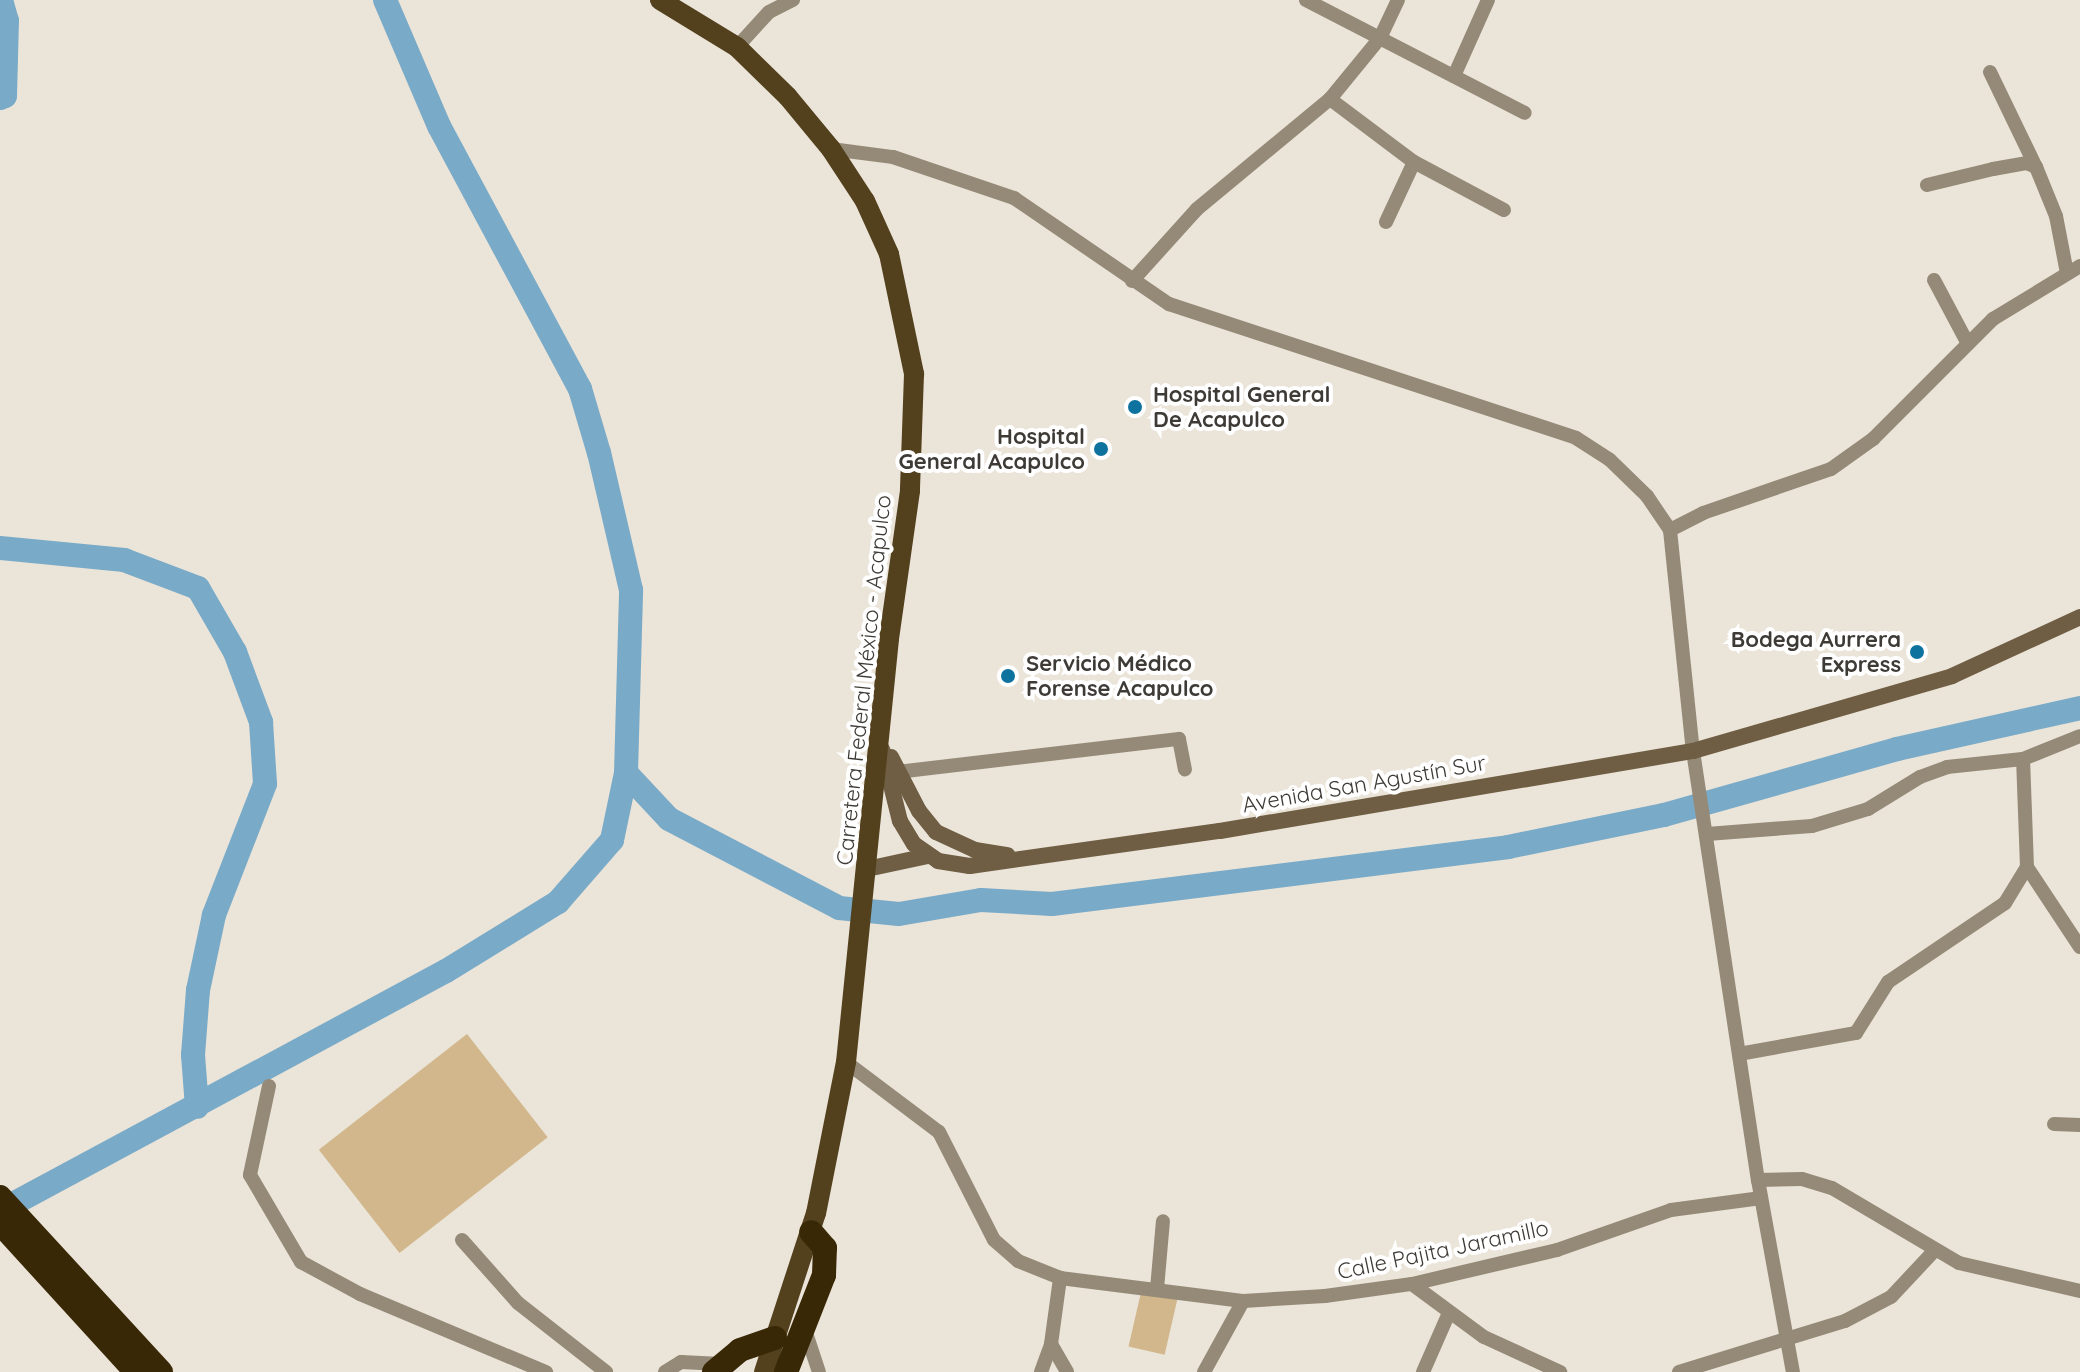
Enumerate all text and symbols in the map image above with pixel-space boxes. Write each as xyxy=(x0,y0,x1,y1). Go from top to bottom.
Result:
place label: Hospital General De Acapulco xyxy=(1153,381,1330,432)
marker: Hospital General De Acapulco xyxy=(1124,396,1146,418)
place label: Hospital General Acapulco xyxy=(898,423,1085,474)
marker: Hospital General Acapulco xyxy=(1092,440,1110,458)
street label: Carretera Federal México - Acapulco xyxy=(831,494,897,866)
place label: Bodega Aurrera Express xyxy=(1731,626,1901,678)
marker: Bodega Aurrera Express xyxy=(1908,643,1926,661)
place label: Servicio Médico Forense Acapulco xyxy=(1026,650,1214,702)
marker: Servicio Médico Forense Acapulco xyxy=(997,665,1019,687)
street label: Avenida San Agustín Sur xyxy=(1240,750,1488,818)
street label: Calle Pajita Jaramillo xyxy=(1335,1215,1551,1285)

